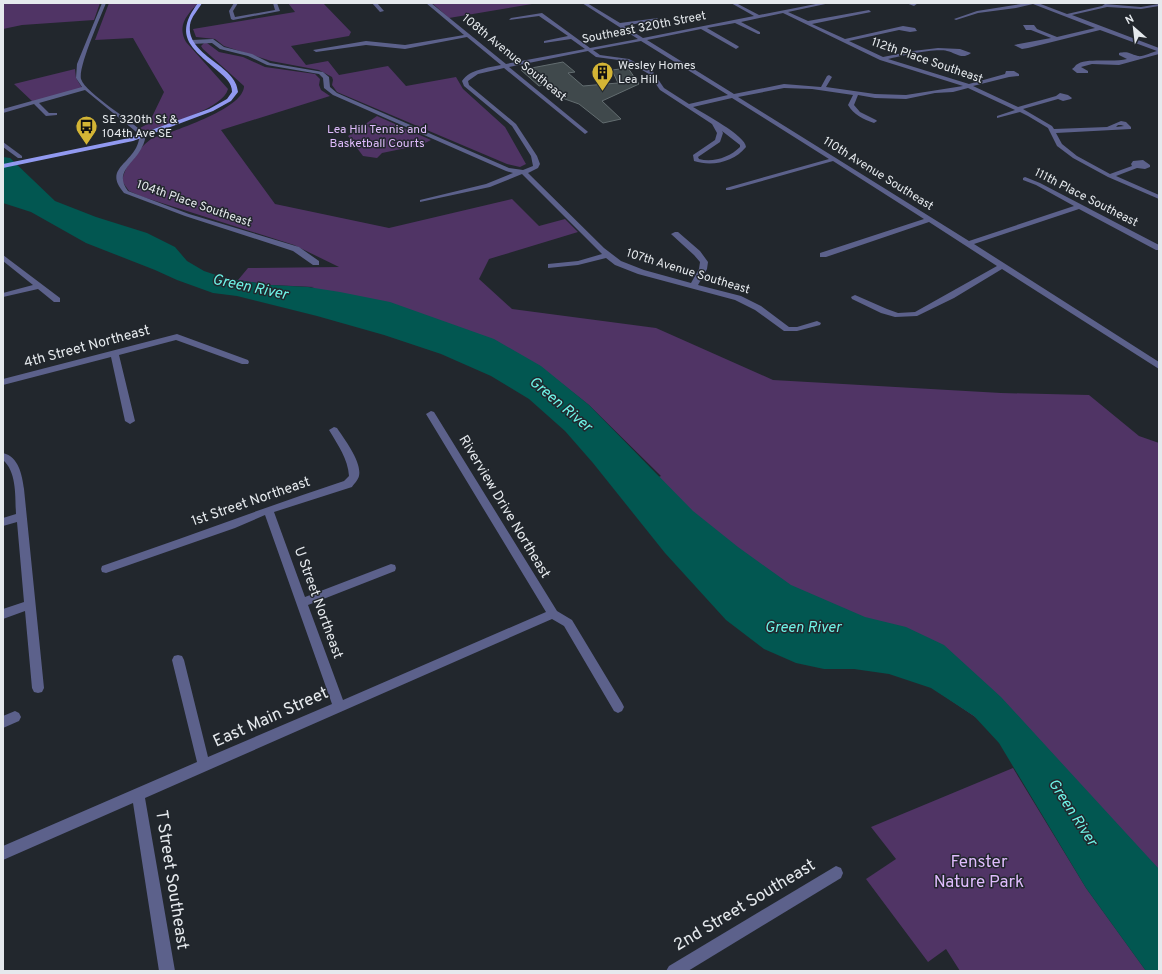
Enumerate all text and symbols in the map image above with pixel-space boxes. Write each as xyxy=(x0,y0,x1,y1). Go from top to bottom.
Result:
street label: Southeast 320th Street xyxy=(581,8,707,48)
north arrow xyxy=(1114,8,1154,48)
street label: 108th Avenue Southeast xyxy=(458,11,570,105)
text: N xyxy=(1123,12,1137,28)
street label: 112th Place Southeast xyxy=(869,34,985,88)
place label: Wesley Homes Lea Hill xyxy=(618,58,696,88)
building icon: Wesley Homes Lea Hill xyxy=(589,60,615,93)
place label: SE 320th St & 104th Ave SE xyxy=(102,112,178,142)
bus stop icon: SE 320th St & 104th Ave SE xyxy=(74,114,100,147)
park label: Lea Hill Tennis and Basketball Courts xyxy=(327,122,427,152)
street label: 110th Avenue Southeast xyxy=(820,133,936,215)
street label: 111th Place Southeast xyxy=(1031,165,1141,231)
street label: 104th Place Southeast xyxy=(134,177,254,231)
street label: 107th Avenue Southeast xyxy=(624,246,752,298)
water label: Green River xyxy=(211,271,291,306)
street label: 4th Street Northeast xyxy=(22,322,152,372)
water label: Green River xyxy=(525,373,596,438)
street label: Riverview Drive Northeast xyxy=(454,432,554,582)
street label: 1st Street Northeast xyxy=(189,474,313,530)
street label: U Street Northeast xyxy=(290,545,346,661)
water label: Green River xyxy=(765,619,843,638)
street label: East Main Street xyxy=(210,683,332,753)
water label: Green River xyxy=(1043,776,1101,851)
street label: T Street Southeast xyxy=(149,809,193,951)
park label: Fenster Nature Park xyxy=(934,852,1024,894)
street label: 2nd Street Southeast xyxy=(670,855,820,957)

